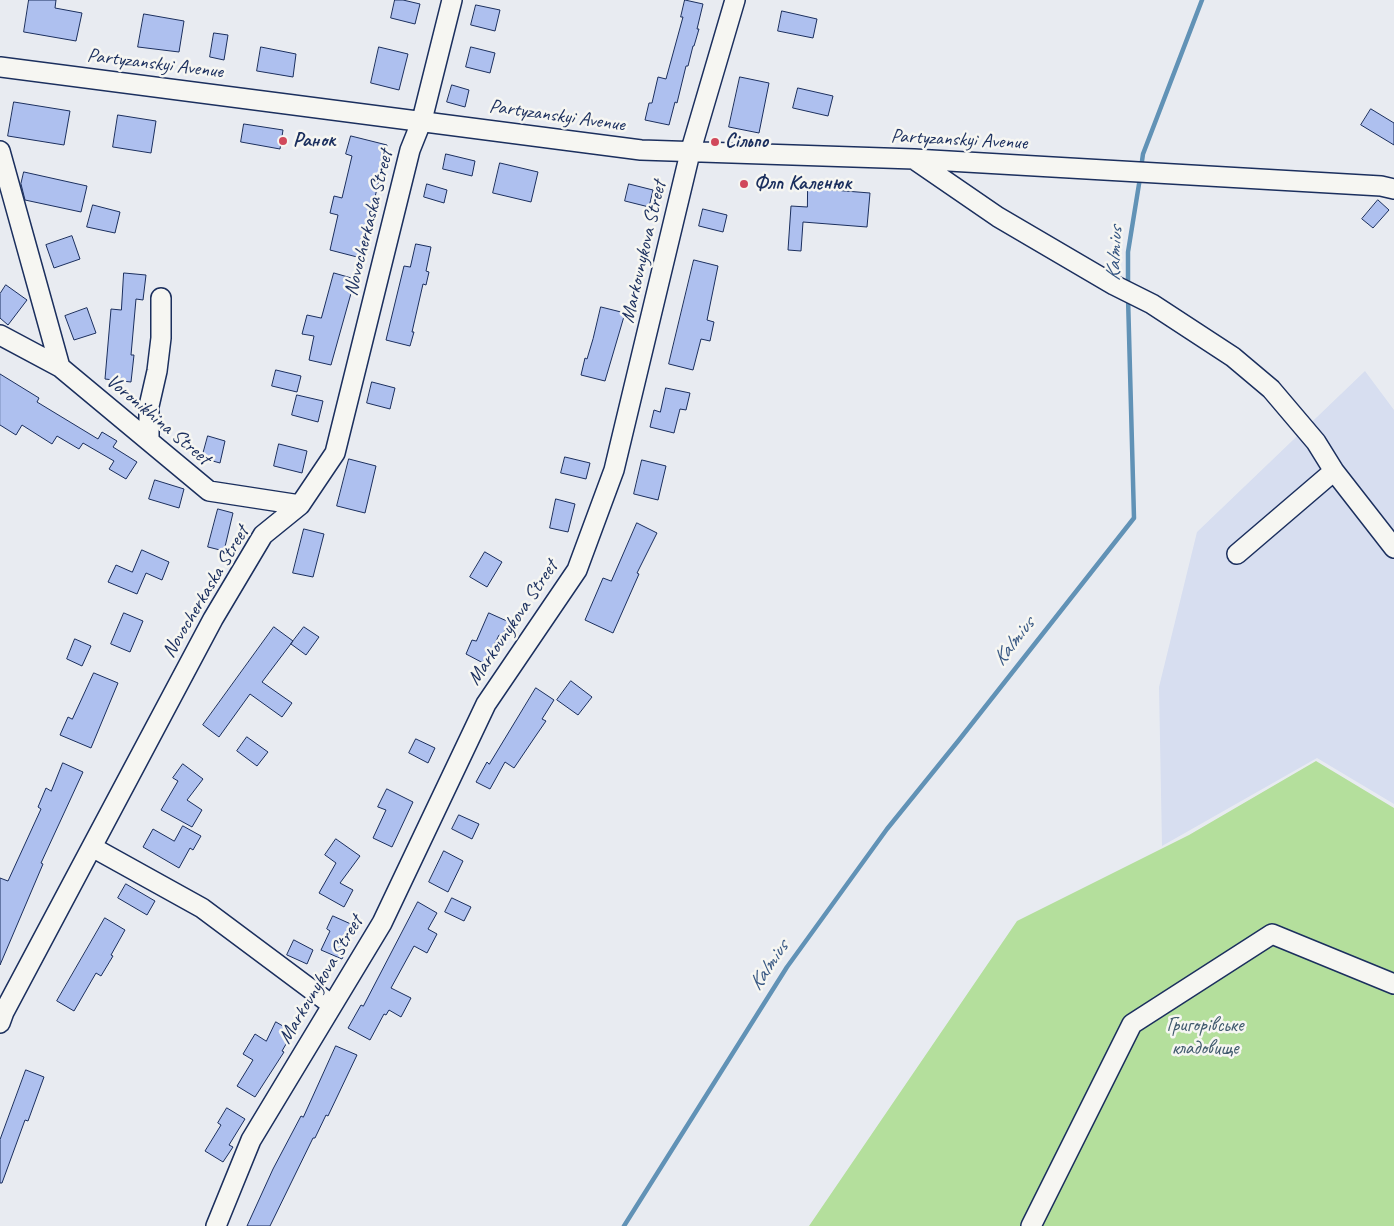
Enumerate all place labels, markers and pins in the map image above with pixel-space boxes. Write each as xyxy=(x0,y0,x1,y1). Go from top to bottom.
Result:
place label: Ранок xyxy=(293,129,335,153)
place label: Сільпо xyxy=(725,130,768,154)
marker: Ранок xyxy=(277,135,289,147)
marker: Сільпо xyxy=(709,136,721,148)
place label: Флп Каленюк xyxy=(754,172,852,196)
marker: Флп Каленюк xyxy=(738,178,750,190)

